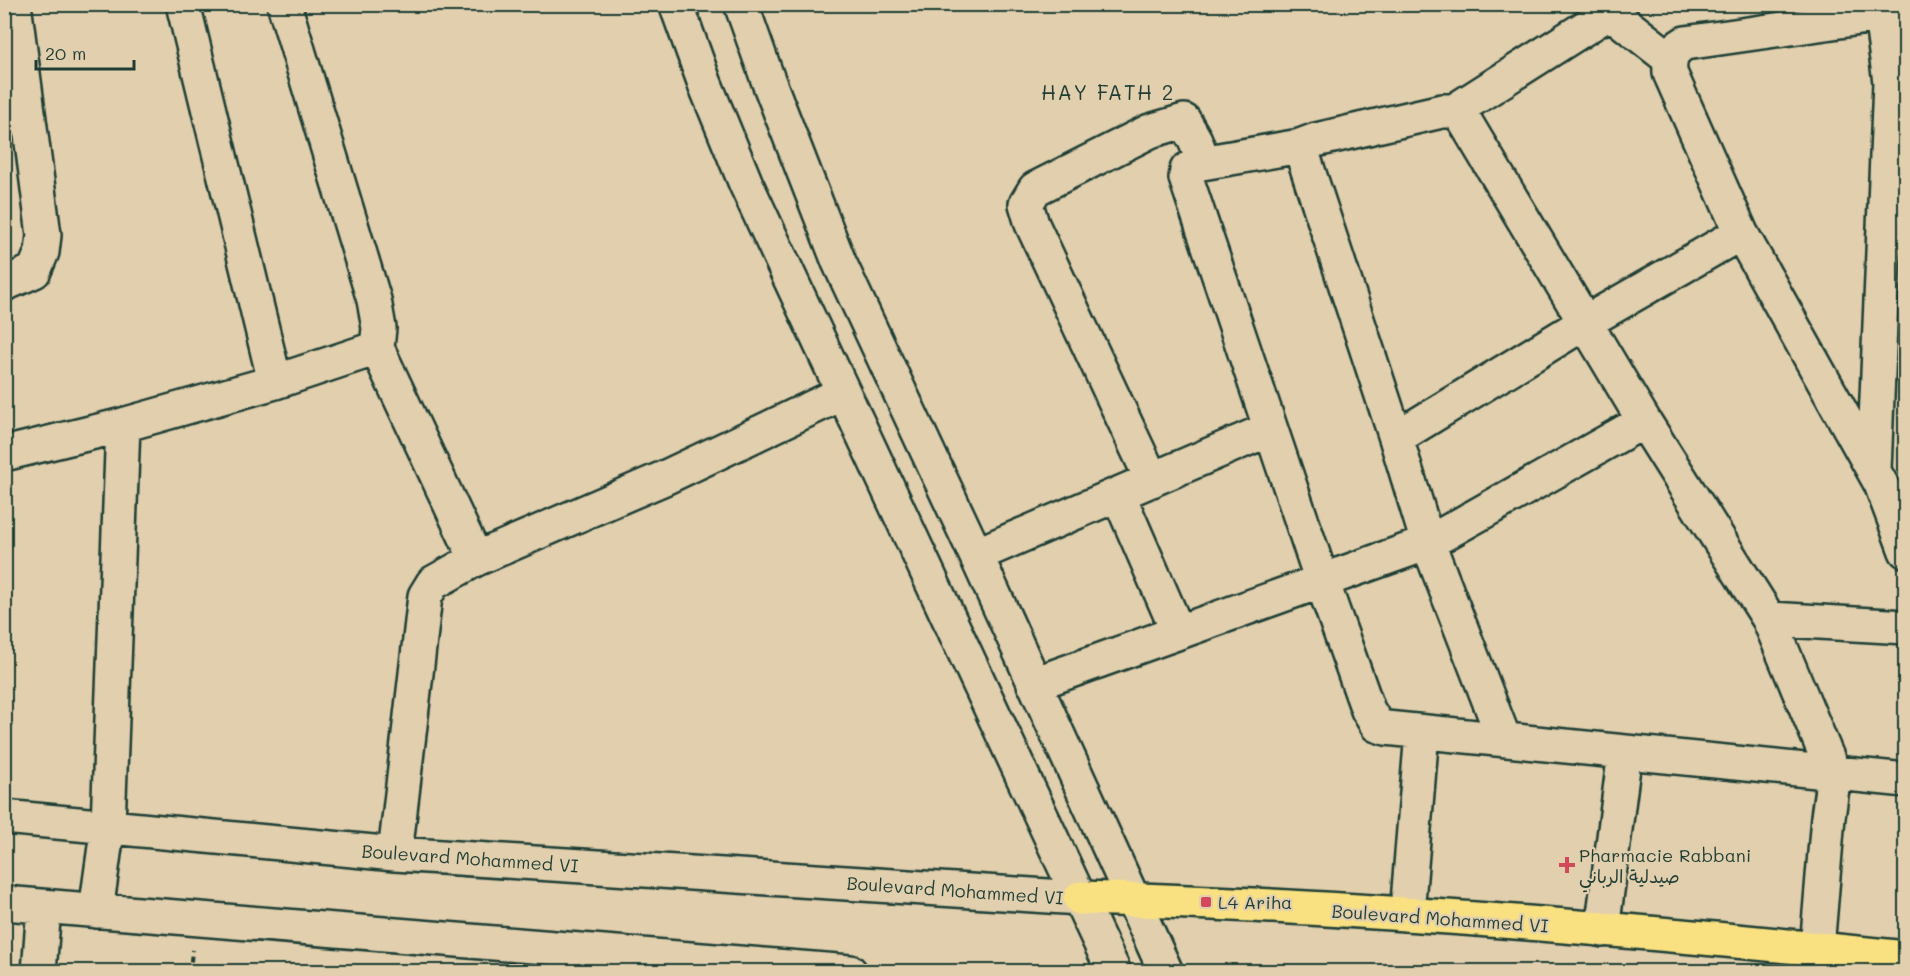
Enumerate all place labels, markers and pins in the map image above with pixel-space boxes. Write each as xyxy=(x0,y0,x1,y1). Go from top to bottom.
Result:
place label: Pharmacie Rabbani صيدلية الرباني xyxy=(1579,843,1751,893)
marker: Pharmacie Rabbani صيدلية الرباني xyxy=(1560,858,1574,872)
place label: L4 Ariha xyxy=(1218,890,1292,914)
marker: L4 Ariha xyxy=(1199,895,1213,909)

